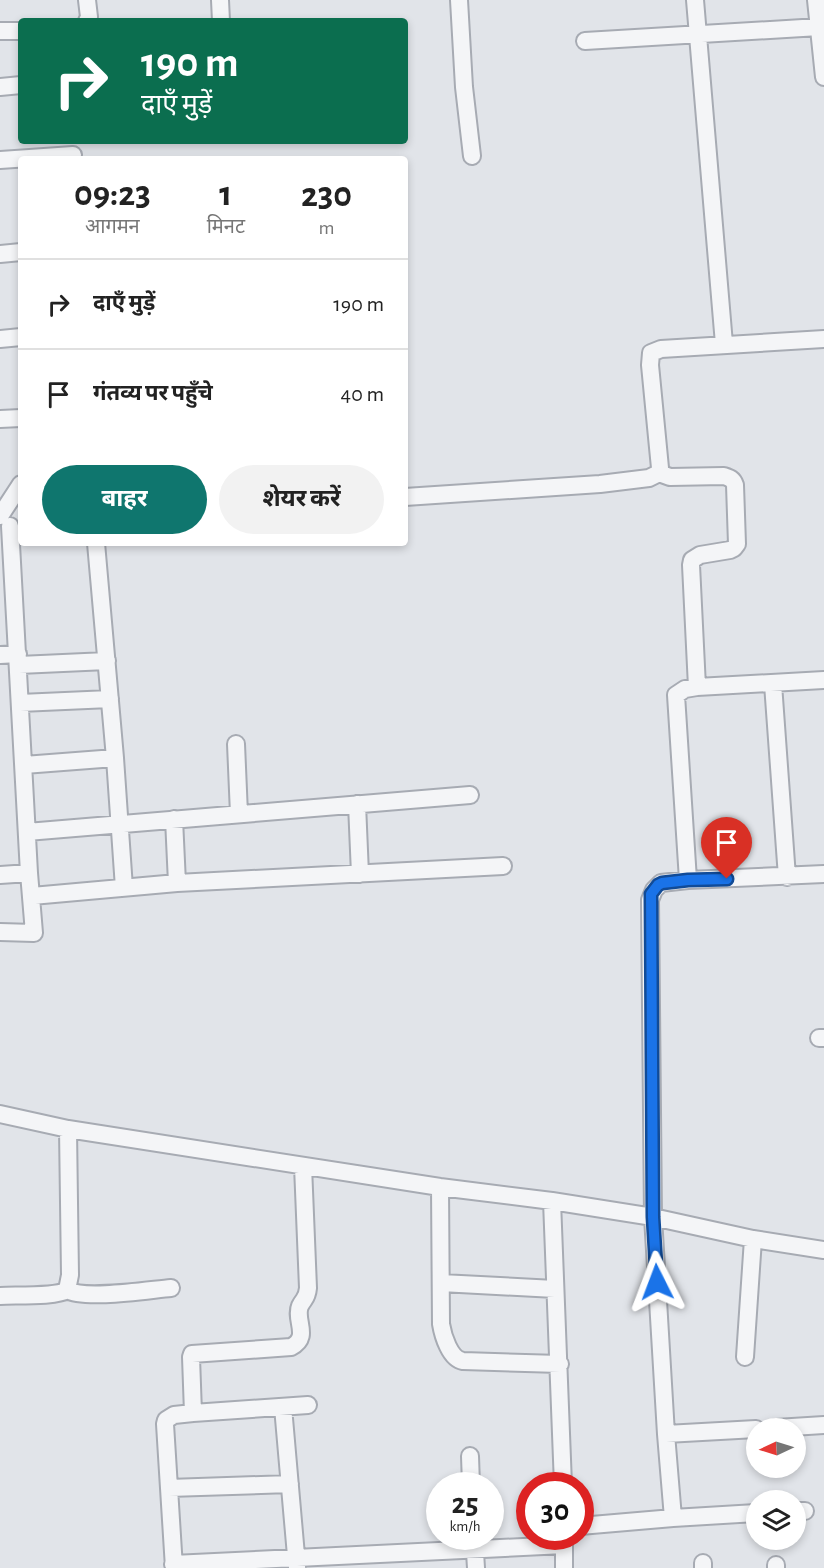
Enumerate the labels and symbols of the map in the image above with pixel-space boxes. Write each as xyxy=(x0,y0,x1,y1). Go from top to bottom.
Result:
pin xyxy=(701,817,752,879)
position arrow xyxy=(625,1250,689,1314)
north arrow xyxy=(746,1418,806,1478)
speed limit sign: 30 xyxy=(516,1472,594,1550)

